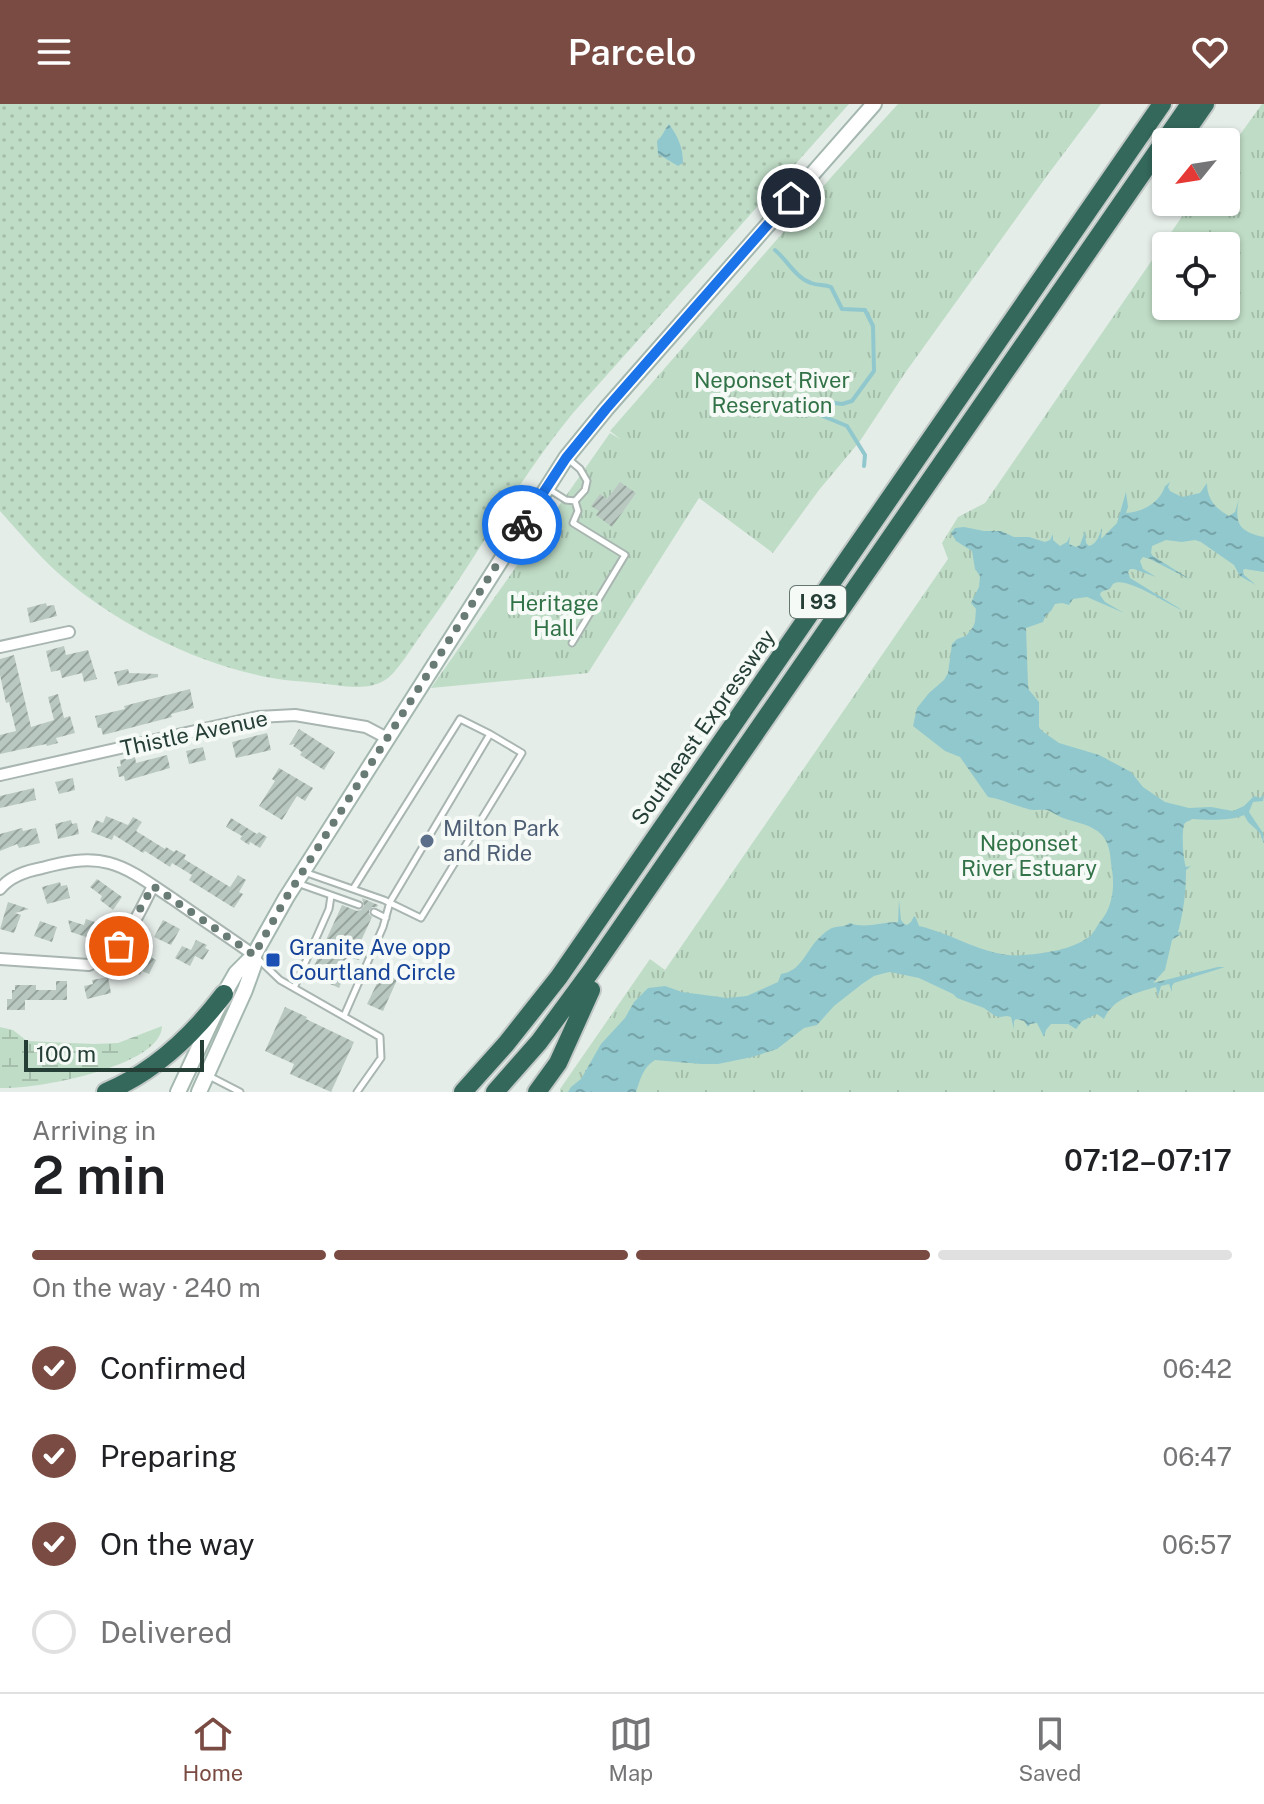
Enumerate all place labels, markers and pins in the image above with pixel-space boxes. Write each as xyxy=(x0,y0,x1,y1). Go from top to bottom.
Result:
pin xyxy=(757,164,825,232)
place label: Milton Park and Ride xyxy=(443,815,560,866)
marker: Milton Park and Ride xyxy=(418,832,436,850)
pin xyxy=(85,912,153,980)
place label: Granite Ave opp Courtland Circle xyxy=(289,934,456,985)
marker: Granite Ave opp Courtland Circle xyxy=(264,951,282,969)

